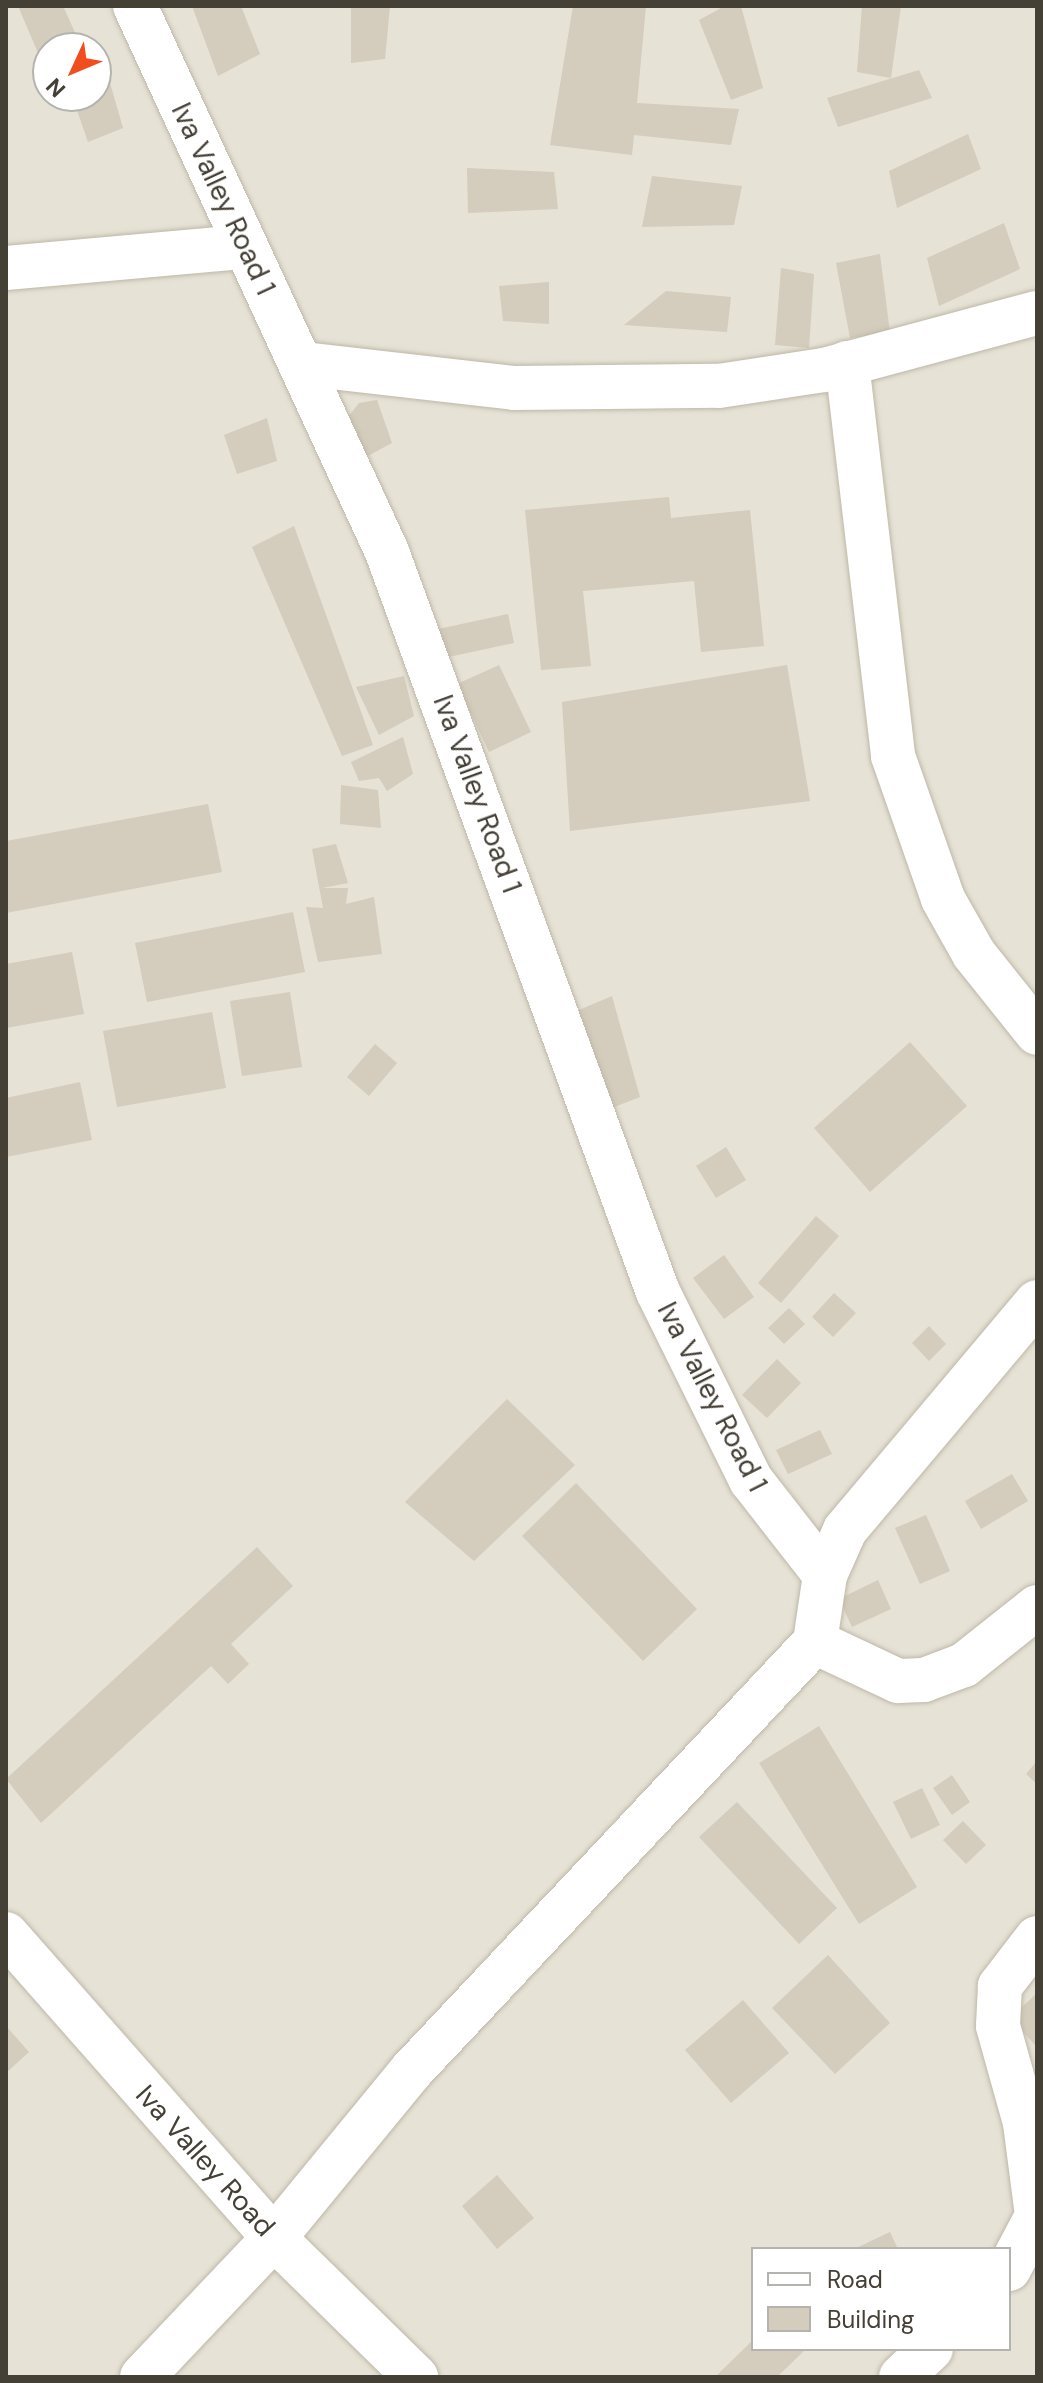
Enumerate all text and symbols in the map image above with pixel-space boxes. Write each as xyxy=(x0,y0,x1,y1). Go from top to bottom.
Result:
north arrow xyxy=(32,32,112,112)
text: N xyxy=(40,72,72,103)
street label: Iva Valley Road 1 xyxy=(164,98,282,300)
street label: Iva Valley Road 1 xyxy=(426,691,528,897)
street label: Iva Valley Road 1 xyxy=(650,1297,774,1497)
street label: Iva Valley Road xyxy=(128,2079,282,2243)
legend xyxy=(751,2247,1011,2351)
text: Road xyxy=(827,2264,883,2295)
text: Building xyxy=(827,2304,914,2335)

